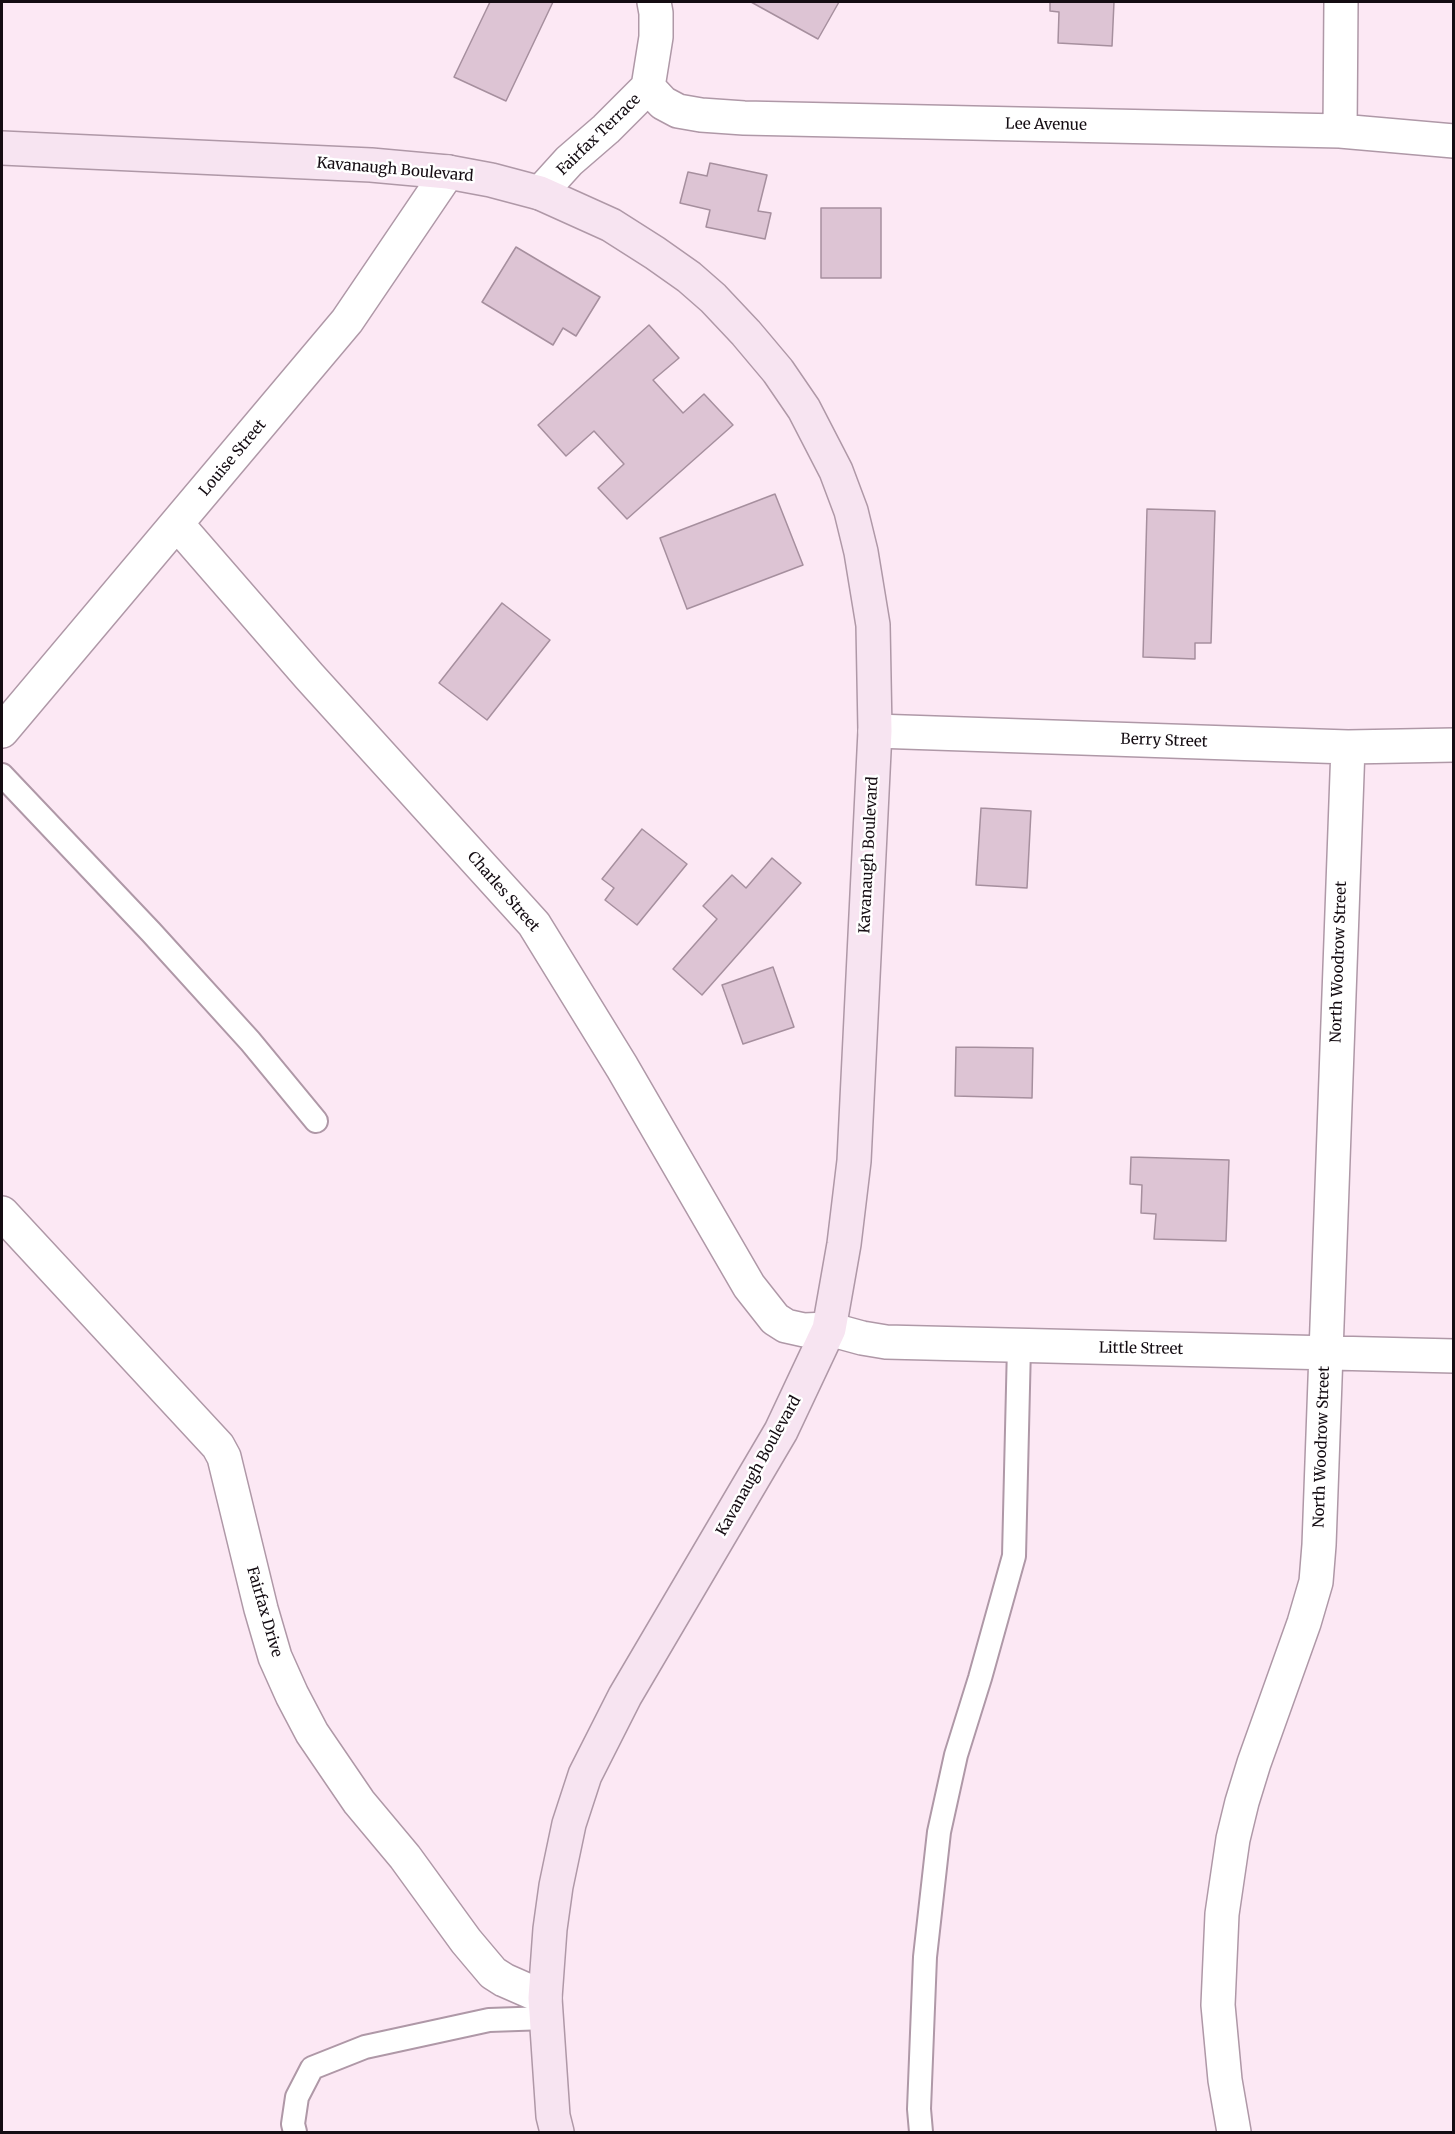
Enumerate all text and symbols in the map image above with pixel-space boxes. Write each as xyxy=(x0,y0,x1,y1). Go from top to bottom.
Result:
street label: Fairfax Terrace xyxy=(554,91,644,179)
street label: Lee Avenue xyxy=(1005,115,1087,135)
street label: Kavanaugh Boulevard xyxy=(316,154,474,186)
street label: Louise Street xyxy=(196,416,270,500)
street label: Berry Street xyxy=(1120,730,1208,752)
street label: Kavanaugh Boulevard xyxy=(856,776,882,934)
street label: Charles Street xyxy=(463,848,543,936)
street label: North Woodrow Street xyxy=(1327,881,1351,1043)
street label: Little Street xyxy=(1099,1339,1183,1359)
street label: North Woodrow Street xyxy=(1310,1366,1334,1528)
street label: Kavanaugh Boulevard xyxy=(713,1393,805,1539)
street label: Fairfax Drive xyxy=(242,1565,286,1659)

